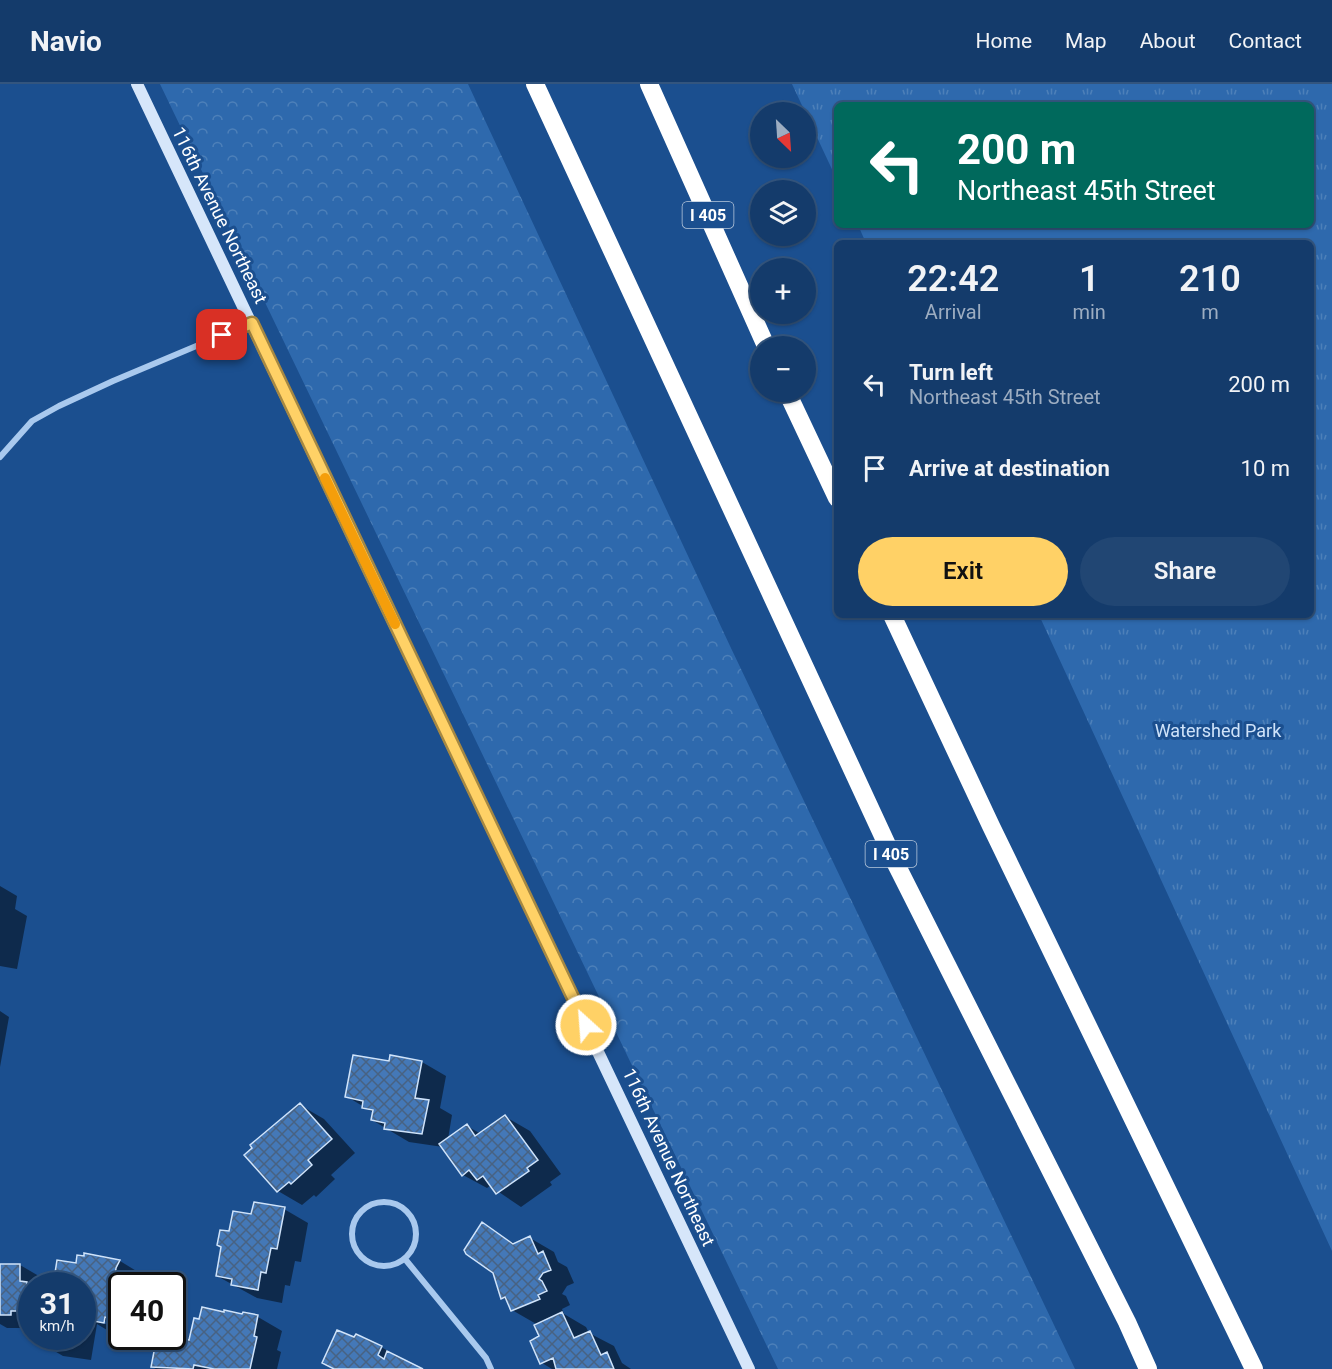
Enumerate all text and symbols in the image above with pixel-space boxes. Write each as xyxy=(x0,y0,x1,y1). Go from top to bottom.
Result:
text: Navio xyxy=(30,25,102,58)
text: Home xyxy=(976,29,1032,53)
text: Map xyxy=(1065,29,1107,53)
text: About xyxy=(1140,29,1196,53)
text: Contact xyxy=(1229,29,1302,53)
north arrow xyxy=(750,102,816,168)
map controls xyxy=(750,102,816,402)
street label: 116th Avenue Northeast xyxy=(168,123,272,307)
text: 200 m xyxy=(957,125,1076,174)
icon: left xyxy=(858,126,936,204)
text: Northeast 45th Street xyxy=(957,175,1216,207)
button: layers xyxy=(750,180,816,246)
road number: I 405 xyxy=(682,202,734,228)
button: + xyxy=(750,258,816,324)
text: 22:42 xyxy=(907,258,999,300)
text: 1 xyxy=(1079,258,1099,300)
text: 210 xyxy=(1179,258,1241,300)
text: Arrival xyxy=(925,300,982,324)
text: min xyxy=(1072,300,1106,324)
text: m xyxy=(1201,300,1219,324)
pin xyxy=(196,309,247,360)
icon: arrive xyxy=(205,318,238,351)
button: − xyxy=(750,336,816,402)
text: Turn left xyxy=(909,360,993,385)
icon: left xyxy=(858,368,891,401)
text: 200 m xyxy=(1228,372,1290,397)
text: Northeast 45th Street xyxy=(909,385,1101,409)
icon: arrive xyxy=(858,452,891,485)
text: Arrive at destination xyxy=(909,456,1110,481)
text: 10 m xyxy=(1241,456,1290,481)
button: Exit xyxy=(858,537,1068,606)
button: Share xyxy=(1080,537,1290,606)
park label: Watershed Park xyxy=(1155,720,1282,741)
road number: I 405 xyxy=(866,841,916,867)
position arrow xyxy=(554,993,618,1057)
street label: 116th Avenue Northeast xyxy=(619,1065,720,1249)
speed limit sign: 40 xyxy=(108,1272,186,1350)
text: 31 xyxy=(40,1286,74,1321)
text: km/h xyxy=(39,1317,75,1335)

